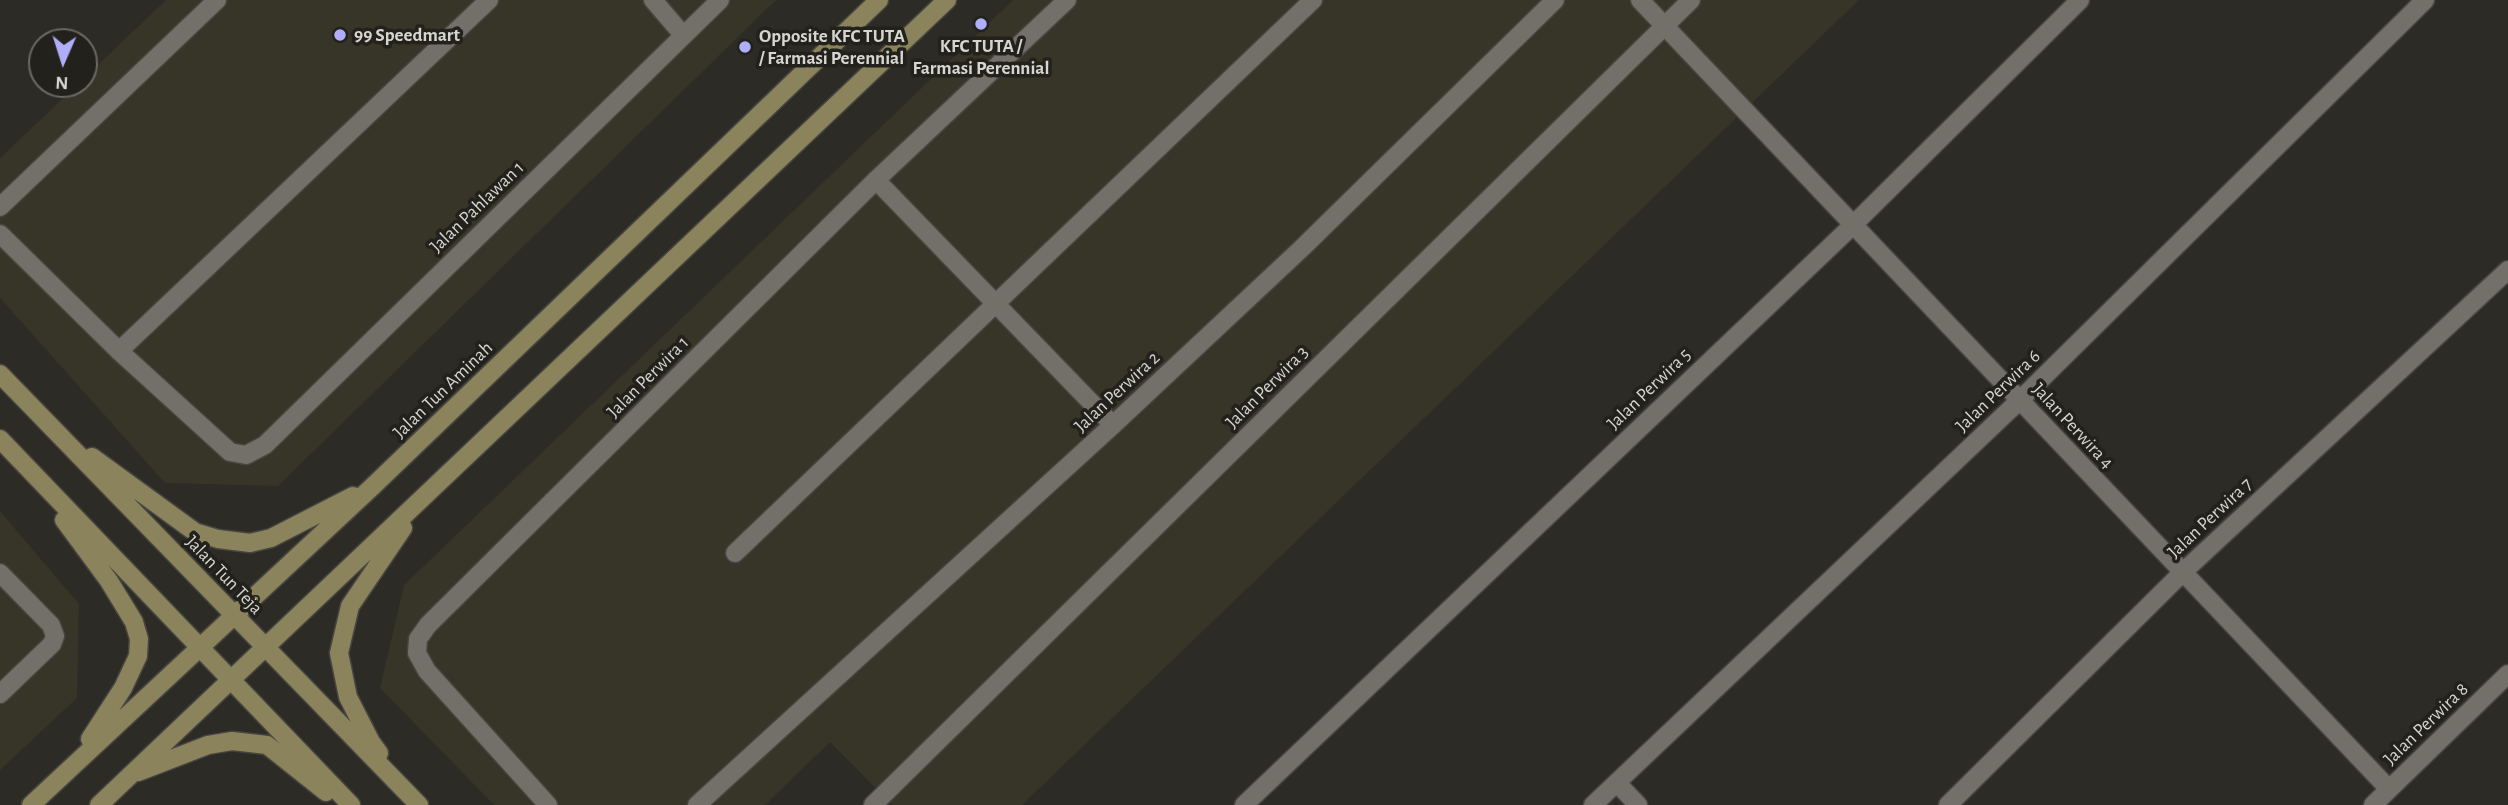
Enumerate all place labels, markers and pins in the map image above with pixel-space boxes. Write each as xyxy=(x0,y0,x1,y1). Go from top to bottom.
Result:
marker: KFC TUTA / Farmasi Perennial xyxy=(973,16,989,32)
place label: 99 Speedmart xyxy=(354,24,460,46)
place label: Opposite KFC TUTA / Farmasi Perennial xyxy=(759,25,905,69)
marker: 99 Speedmart xyxy=(332,27,348,43)
place label: KFC TUTA / Farmasi Perennial xyxy=(913,35,1049,79)
marker: Opposite KFC TUTA / Farmasi Perennial xyxy=(737,39,753,55)

